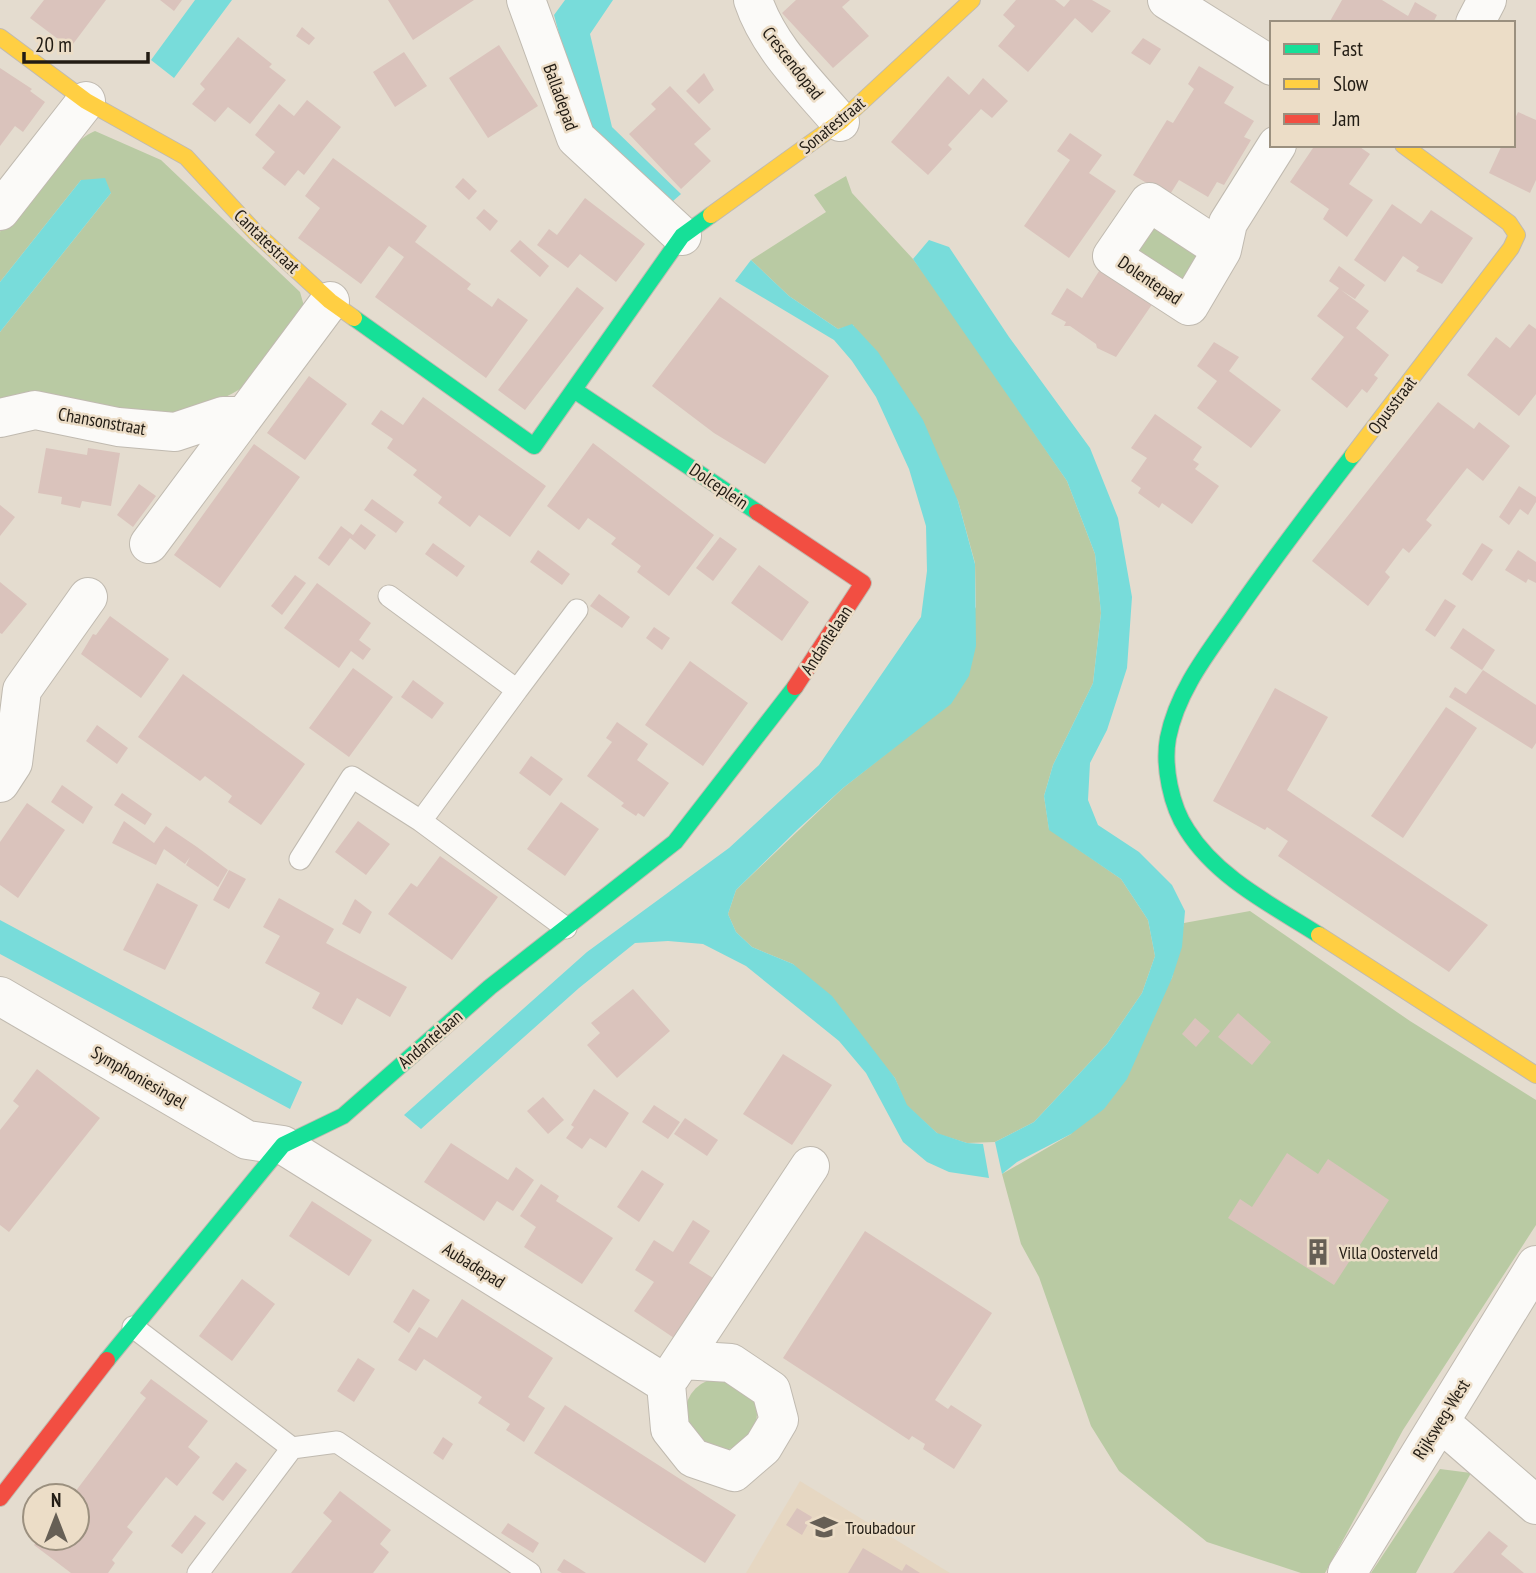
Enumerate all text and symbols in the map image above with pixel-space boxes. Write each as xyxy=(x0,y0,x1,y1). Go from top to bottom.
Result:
scale bar xyxy=(24,21,149,65)
legend xyxy=(1270,21,1515,147)
street label: Crescendopad xyxy=(757,22,829,104)
text: 20 m xyxy=(35,31,72,58)
text: Fast xyxy=(1333,35,1363,62)
street label: Balladepad xyxy=(538,60,584,134)
text: Slow xyxy=(1333,70,1369,97)
street label: Sonatestraat xyxy=(794,91,870,159)
text: Jam xyxy=(1332,105,1360,132)
street label: Cantatestraat xyxy=(229,204,305,278)
street label: Dolentepad xyxy=(1114,250,1186,310)
street label: Opusstraat xyxy=(1363,371,1421,439)
street label: Chansonstraat xyxy=(57,402,148,440)
street label: Dolceplein xyxy=(685,458,753,514)
street label: Andantelaan xyxy=(795,601,857,679)
street label: Andantelaan xyxy=(393,1005,467,1073)
street label: Symphoniesingel xyxy=(87,1040,191,1114)
street label: Aubadepad xyxy=(438,1237,510,1293)
building icon: Villa Oosterveld xyxy=(1303,1237,1333,1267)
place label: Villa Oosterveld xyxy=(1338,1241,1438,1264)
street label: Rijksweg-West xyxy=(1407,1375,1475,1463)
north arrow xyxy=(21,1482,91,1552)
text: N xyxy=(51,1488,61,1512)
school or university icon: Troubadour xyxy=(809,1512,839,1542)
place label: Troubadour xyxy=(845,1516,915,1539)

